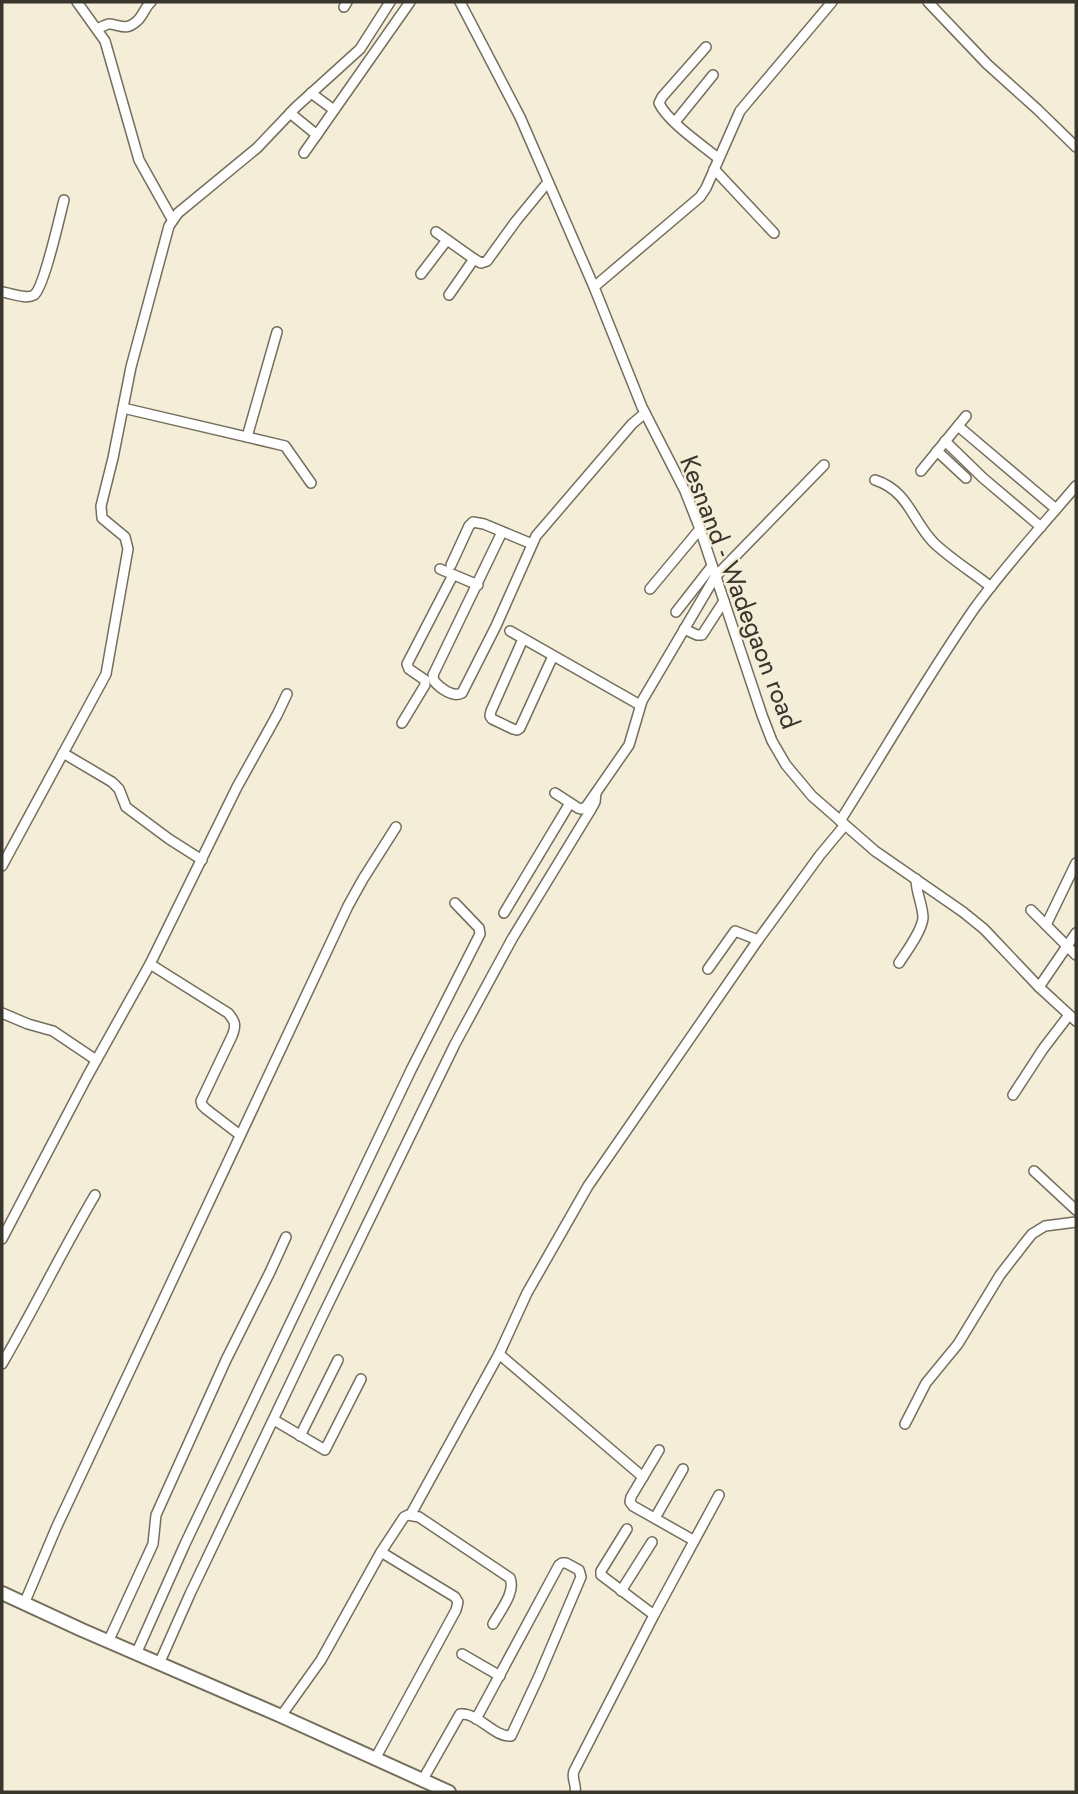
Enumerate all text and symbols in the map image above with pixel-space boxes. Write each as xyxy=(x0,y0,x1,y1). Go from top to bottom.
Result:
street label: Kesnand - Wadegaon road xyxy=(670,450,810,734)

